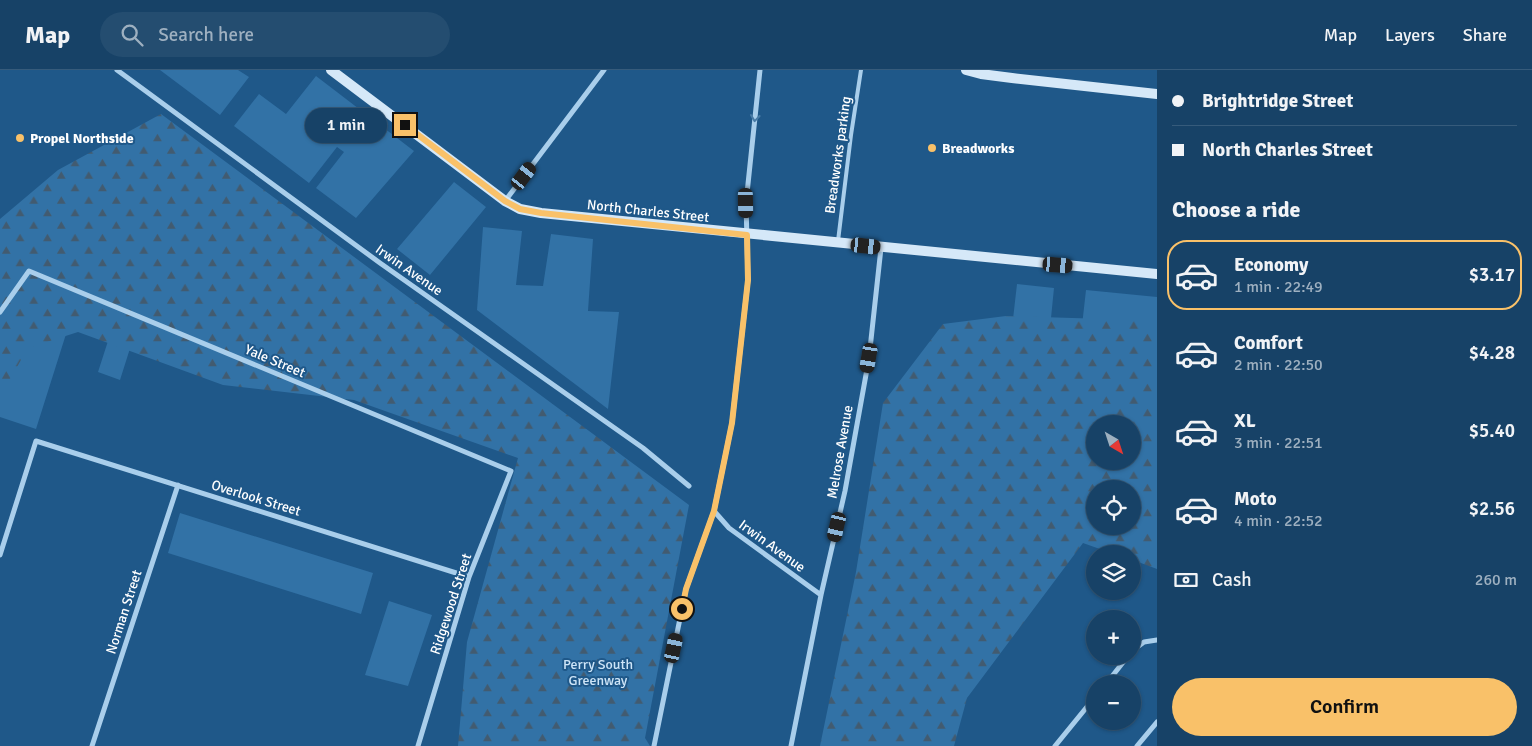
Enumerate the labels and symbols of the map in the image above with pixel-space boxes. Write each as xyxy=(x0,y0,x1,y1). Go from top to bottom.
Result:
street label: Breadworks parking xyxy=(821,95,855,215)
callout: 1 min xyxy=(305,108,388,142)
route end xyxy=(394,114,416,136)
one-way arrow xyxy=(750,115,761,123)
place label: Propel Northside xyxy=(30,130,134,147)
marker: Propel Northside xyxy=(14,132,26,144)
place label: Breadworks xyxy=(942,140,1014,157)
marker: Breadworks xyxy=(926,142,938,154)
car xyxy=(508,160,539,192)
car xyxy=(738,188,753,218)
street label: North Charles Street xyxy=(586,196,710,226)
car xyxy=(850,237,881,255)
street label: Irwin Avenue xyxy=(372,241,446,299)
car xyxy=(1042,256,1073,274)
street label: Yale Street xyxy=(242,341,308,381)
car xyxy=(859,342,878,374)
street label: Melrose Avenue xyxy=(823,404,857,500)
north arrow xyxy=(1086,415,1141,470)
street label: Overlook Street xyxy=(209,476,303,520)
car xyxy=(826,511,847,543)
street label: Irwin Avenue xyxy=(735,516,809,576)
street label: Ridgewood Street xyxy=(427,551,475,657)
street label: Norman Street xyxy=(102,568,146,656)
route start xyxy=(671,598,693,620)
car xyxy=(663,632,684,664)
park label: Perry South Greenway xyxy=(563,656,633,689)

